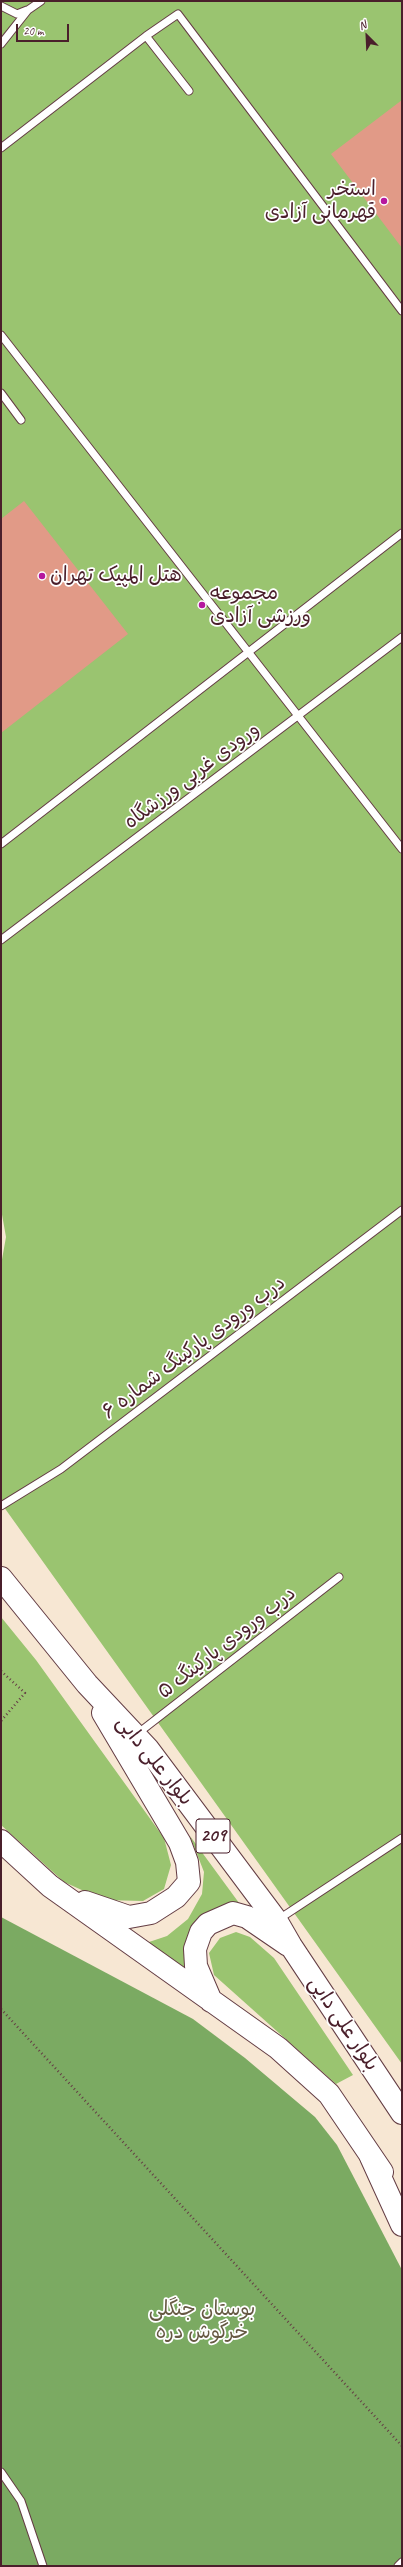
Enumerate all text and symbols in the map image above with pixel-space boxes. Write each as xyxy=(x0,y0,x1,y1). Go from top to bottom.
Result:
scale bar xyxy=(18,16,71,42)
north arrow xyxy=(347,16,387,56)
text: N xyxy=(356,17,368,33)
text: 20 m xyxy=(23,23,43,39)
place label: استخر قهرمانی آزادی xyxy=(265,178,376,225)
marker: استخر قهرمانی آزادی xyxy=(379,196,389,206)
place label: هتل المپیک تهران xyxy=(50,564,182,588)
marker: هتل المپیک تهران xyxy=(37,571,47,581)
place label: مجموعه ورزشی آزادی xyxy=(210,582,311,629)
marker: مجموعه ورزشی آزادی xyxy=(197,600,207,610)
street label: ورودی غربی ورزشگاه xyxy=(120,717,264,835)
street label: درب ورودی پارکینگ شماره ۶ xyxy=(98,1271,290,1425)
street label: درب ورودی پارکینگ ۵ xyxy=(153,1582,301,1704)
street label: بلوار علی دایی xyxy=(110,1711,198,1811)
road number: 209 xyxy=(196,1819,230,1853)
street label: بلوار علی دایی xyxy=(303,1972,383,2076)
park label: بوستان جنگلی خرگوش دره xyxy=(149,2298,255,2345)

